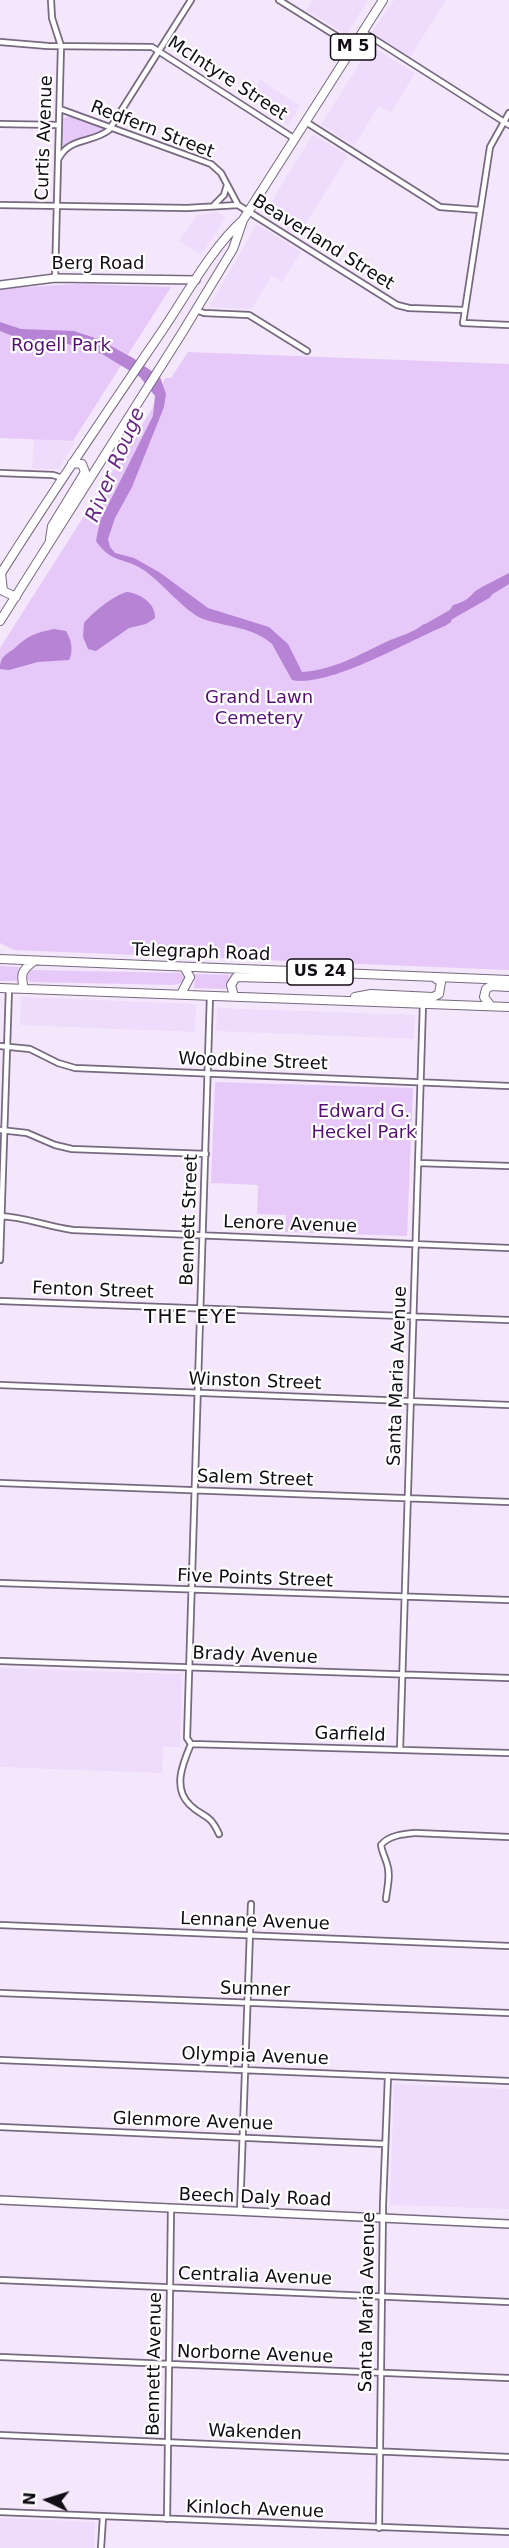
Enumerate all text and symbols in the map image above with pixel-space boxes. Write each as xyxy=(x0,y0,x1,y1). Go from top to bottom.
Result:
street label: McIntyre Street xyxy=(163,32,291,126)
road number: M 5 xyxy=(330,34,376,60)
street label: Curtis Avenue xyxy=(32,75,58,201)
street label: Redfern Street xyxy=(87,97,217,163)
street label: Beaverland Street xyxy=(248,191,398,295)
street label: Berg Road xyxy=(52,253,144,275)
park label: Rogell Park xyxy=(11,335,111,357)
water label: River Rouge xyxy=(81,404,151,526)
park label: Grand Lawn Cemetery xyxy=(205,687,313,730)
street label: Telegraph Road xyxy=(131,940,271,966)
road number: US 24 xyxy=(287,959,353,985)
street label: Woodbine Street xyxy=(178,1049,328,1075)
park label: Edward G. Heckel Park xyxy=(312,1101,416,1144)
street label: Bennett Street xyxy=(177,1154,203,1286)
street label: Lenore Avenue xyxy=(223,1212,357,1238)
street label: Fenton Street xyxy=(32,1278,154,1304)
street label: Santa Maria Avenue xyxy=(384,1286,412,1466)
district label: THE EYE xyxy=(144,1306,238,1330)
street label: Winston Street xyxy=(188,1369,322,1395)
street label: Salem Street xyxy=(196,1466,314,1492)
street label: Five Points Street xyxy=(177,1565,333,1593)
street label: Brady Avenue xyxy=(192,1643,318,1669)
street label: Garfield xyxy=(314,1723,386,1747)
street label: Lennane Avenue xyxy=(180,1909,330,1935)
street label: Sumner xyxy=(220,1978,290,2002)
street label: Olympia Avenue xyxy=(181,2044,329,2070)
street label: Glenmore Avenue xyxy=(112,2108,274,2136)
street label: Beech Daly Road xyxy=(178,2185,332,2211)
street label: Santa Maria Avenue xyxy=(356,2212,380,2392)
street label: Centralia Avenue xyxy=(178,2264,332,2290)
street label: Bennett Avenue xyxy=(143,2292,167,2436)
street label: Norborne Avenue xyxy=(176,2341,334,2369)
street label: Wakenden xyxy=(208,2421,302,2445)
north arrow xyxy=(18,2470,78,2530)
text: N xyxy=(20,2491,39,2506)
street label: Kinloch Avenue xyxy=(186,2497,324,2523)

